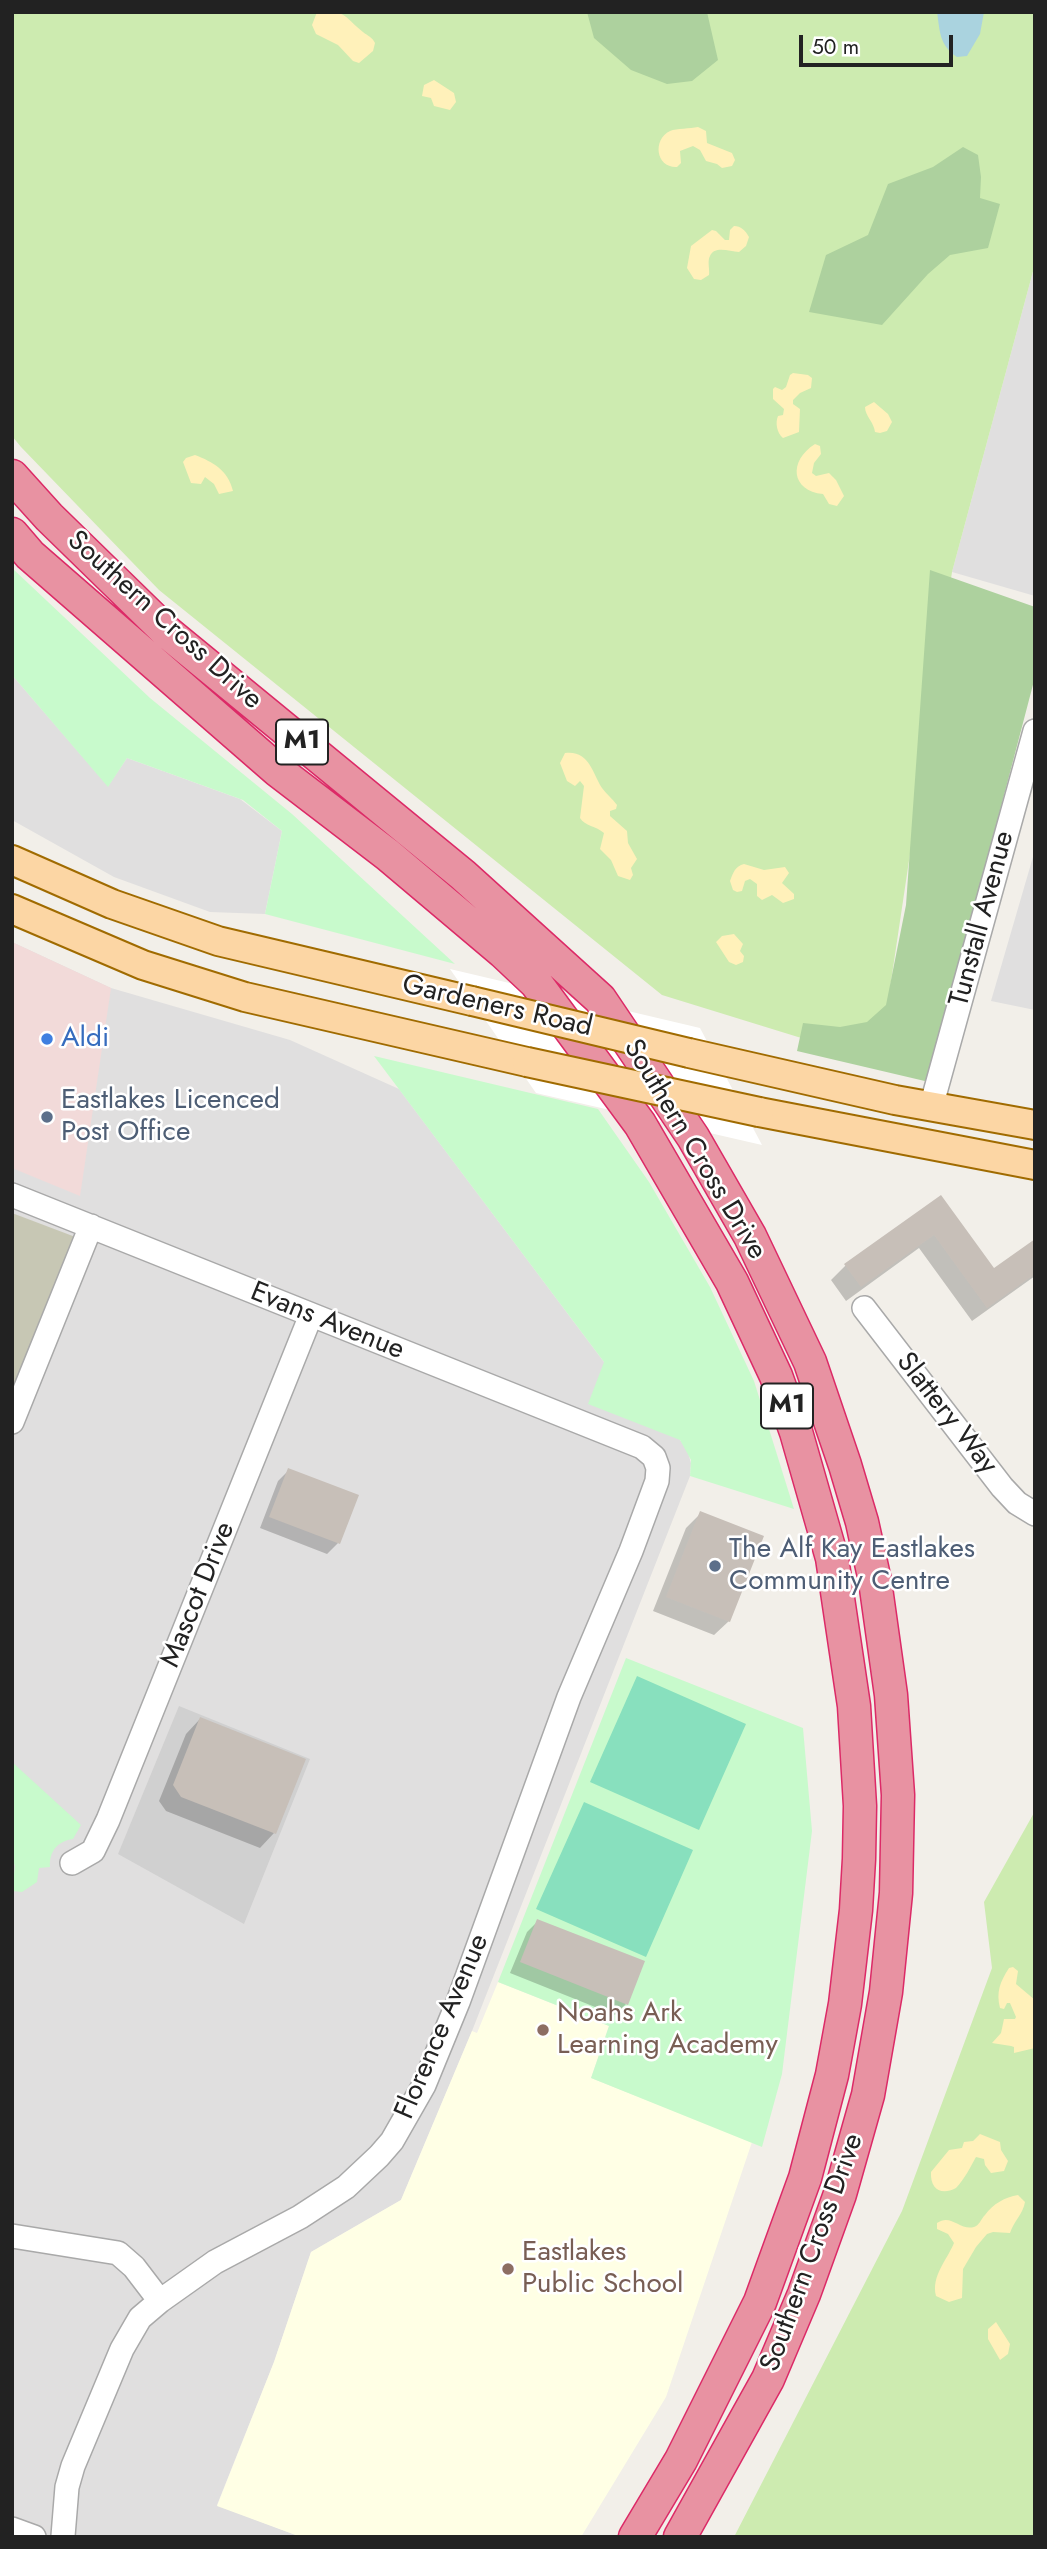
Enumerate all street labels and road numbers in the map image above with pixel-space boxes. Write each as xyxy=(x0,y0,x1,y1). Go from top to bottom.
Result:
street label: Southern Cross Drive xyxy=(60,525,268,717)
road number: M1 xyxy=(276,720,328,764)
street label: Tunstall Avenue xyxy=(943,828,1023,1010)
street label: Gardeners Road xyxy=(399,969,595,1045)
street label: Southern Cross Drive xyxy=(615,1034,773,1266)
street label: Evans Avenue xyxy=(245,1276,409,1368)
street label: Slattery Way xyxy=(888,1347,1004,1481)
road number: M1 xyxy=(761,1384,813,1428)
street label: Mascot Drive xyxy=(155,1518,243,1672)
street label: Florence Avenue xyxy=(389,1930,497,2124)
street label: Southern Cross Drive xyxy=(754,2129,872,2377)

